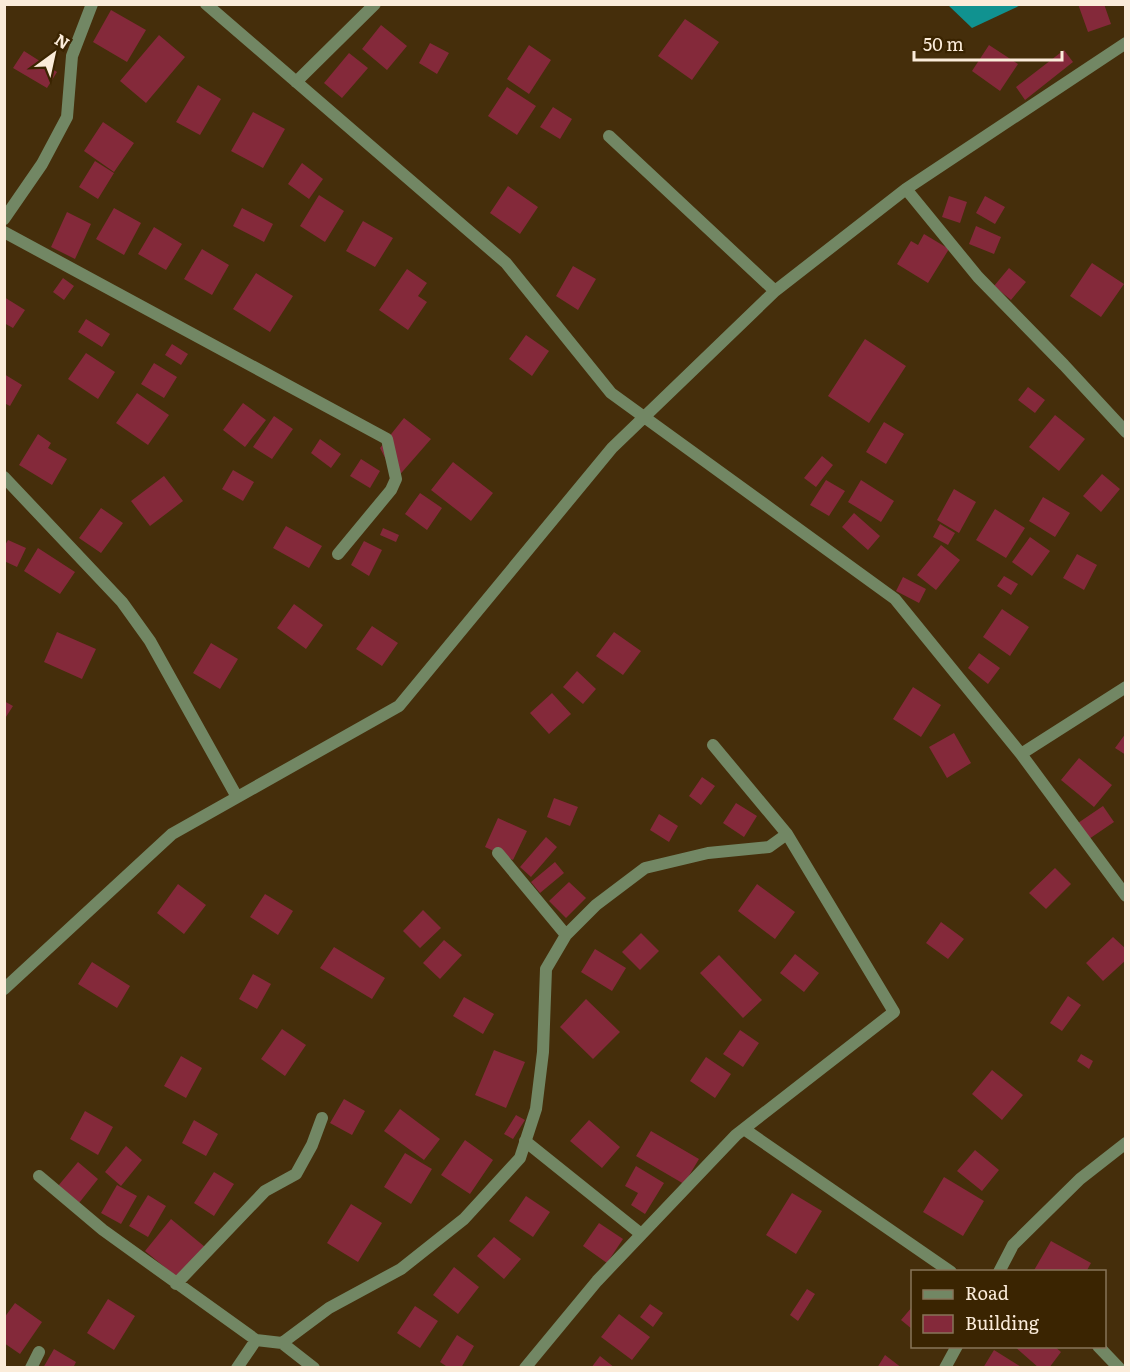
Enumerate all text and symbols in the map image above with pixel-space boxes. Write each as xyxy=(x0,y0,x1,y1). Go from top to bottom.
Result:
north arrow xyxy=(24,24,84,84)
scale bar xyxy=(914,24,1062,62)
text: N xyxy=(51,27,75,54)
text: 50 m xyxy=(923,30,964,57)
legend xyxy=(911,1270,1106,1348)
text: Road xyxy=(965,1279,1009,1306)
text: Building xyxy=(965,1309,1040,1336)

